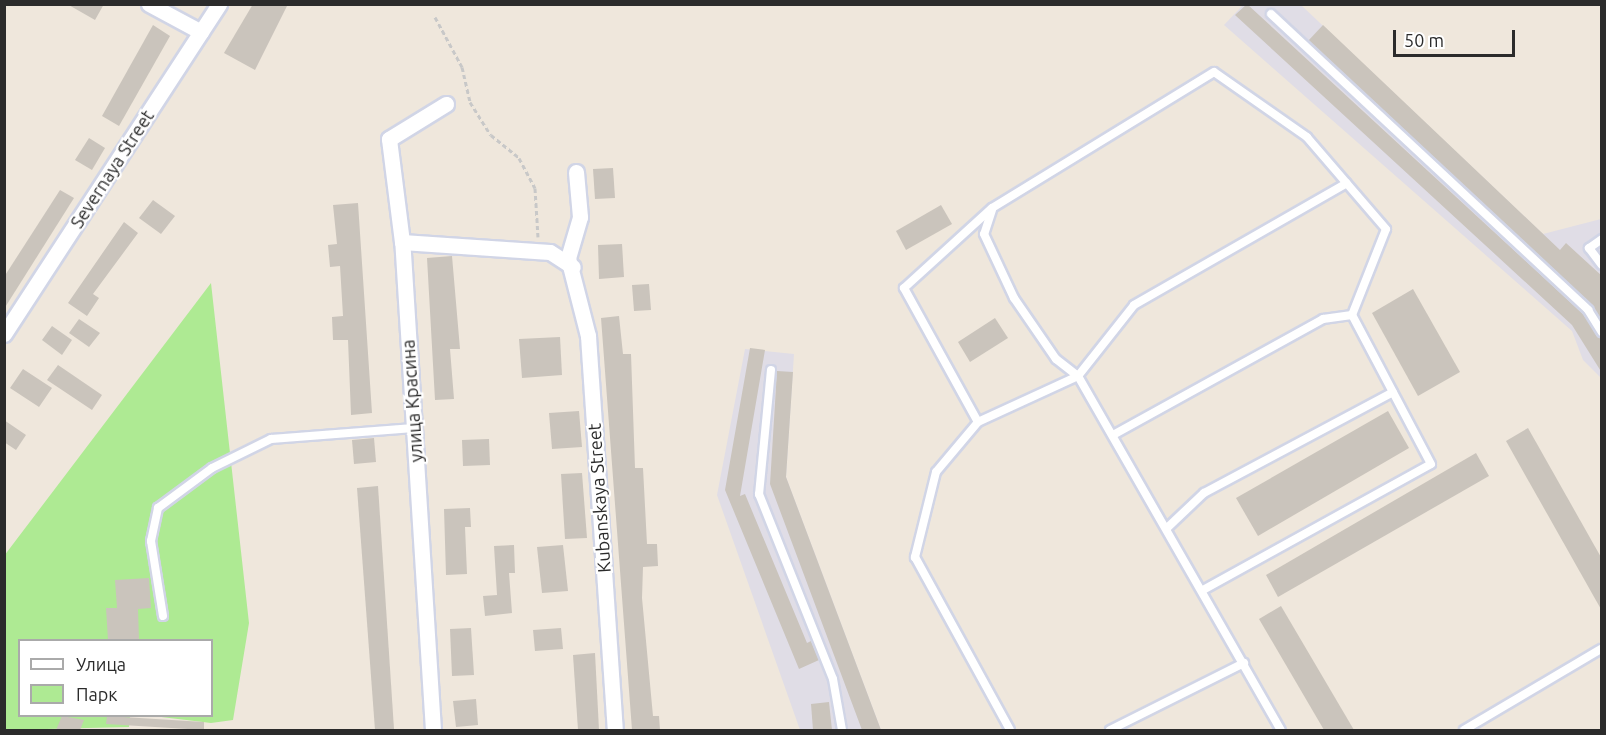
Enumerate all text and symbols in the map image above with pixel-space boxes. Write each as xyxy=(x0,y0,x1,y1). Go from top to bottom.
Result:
scale bar xyxy=(1396,18,1518,56)
text: 50 m xyxy=(1404,30,1444,50)
street label: Severnaya Street xyxy=(66,106,158,232)
street label: улица Красина xyxy=(397,339,427,463)
street label: Kubanskaya Street xyxy=(583,423,615,573)
legend xyxy=(18,639,213,717)
text: Улица xyxy=(76,654,126,674)
text: Парк xyxy=(76,684,117,704)

